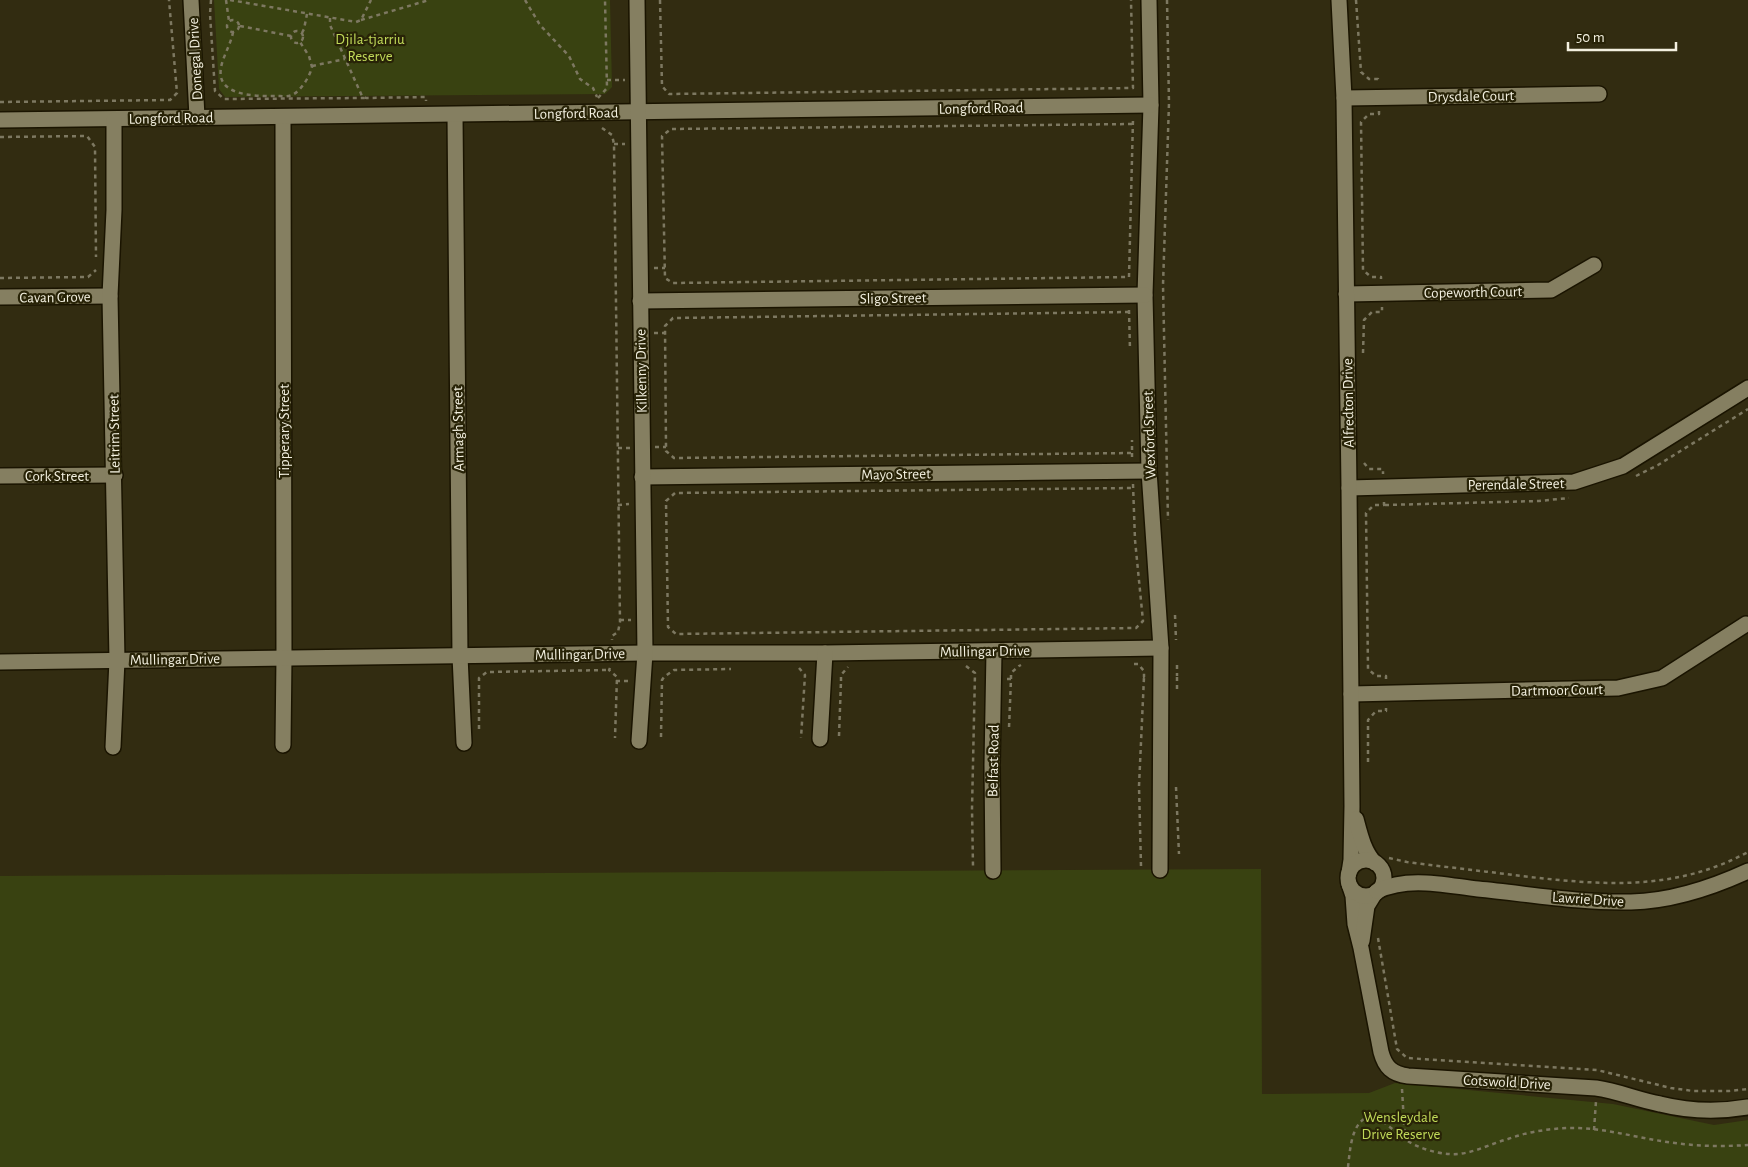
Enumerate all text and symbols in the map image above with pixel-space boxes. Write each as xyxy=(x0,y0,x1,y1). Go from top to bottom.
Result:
street label: Donegal Drive xyxy=(186,17,205,101)
scale bar xyxy=(1568,20,1676,52)
text: 50 m xyxy=(1576,30,1605,45)
park label: Djila-tjarriu Reserve xyxy=(335,32,405,64)
street label: Drysdale Court xyxy=(1428,88,1515,105)
street label: Longford Road xyxy=(939,100,1024,117)
street label: Longford Road xyxy=(534,105,619,122)
street label: Longford Road xyxy=(129,110,214,127)
street label: Copeworth Court xyxy=(1424,284,1523,301)
street label: Cavan Grove xyxy=(19,289,91,306)
street label: Sligo Street xyxy=(860,290,927,307)
street label: Kilkenny Drive xyxy=(633,329,650,413)
street label: Alfredton Drive xyxy=(1340,358,1357,448)
street label: Tipperary Street xyxy=(277,384,292,478)
street label: Armagh Street xyxy=(450,386,467,472)
street label: Wexford Street xyxy=(1140,391,1159,479)
street label: Leitrim Street xyxy=(106,394,123,474)
street label: Mayo Street xyxy=(861,466,931,483)
street label: Cork Street xyxy=(25,469,89,484)
street label: Perendale Street xyxy=(1468,476,1565,493)
street label: Mullingar Drive xyxy=(940,643,1030,660)
street label: Mullingar Drive xyxy=(535,646,625,663)
street label: Mullingar Drive xyxy=(130,651,220,668)
street label: Dartmoor Court xyxy=(1511,682,1603,699)
street label: Belfast Road xyxy=(985,724,1002,797)
street label: Lawrie Drive xyxy=(1551,890,1625,910)
street label: Cotswold Drive xyxy=(1463,1073,1551,1092)
park label: Wensleydale Drive Reserve xyxy=(1362,1110,1441,1142)

